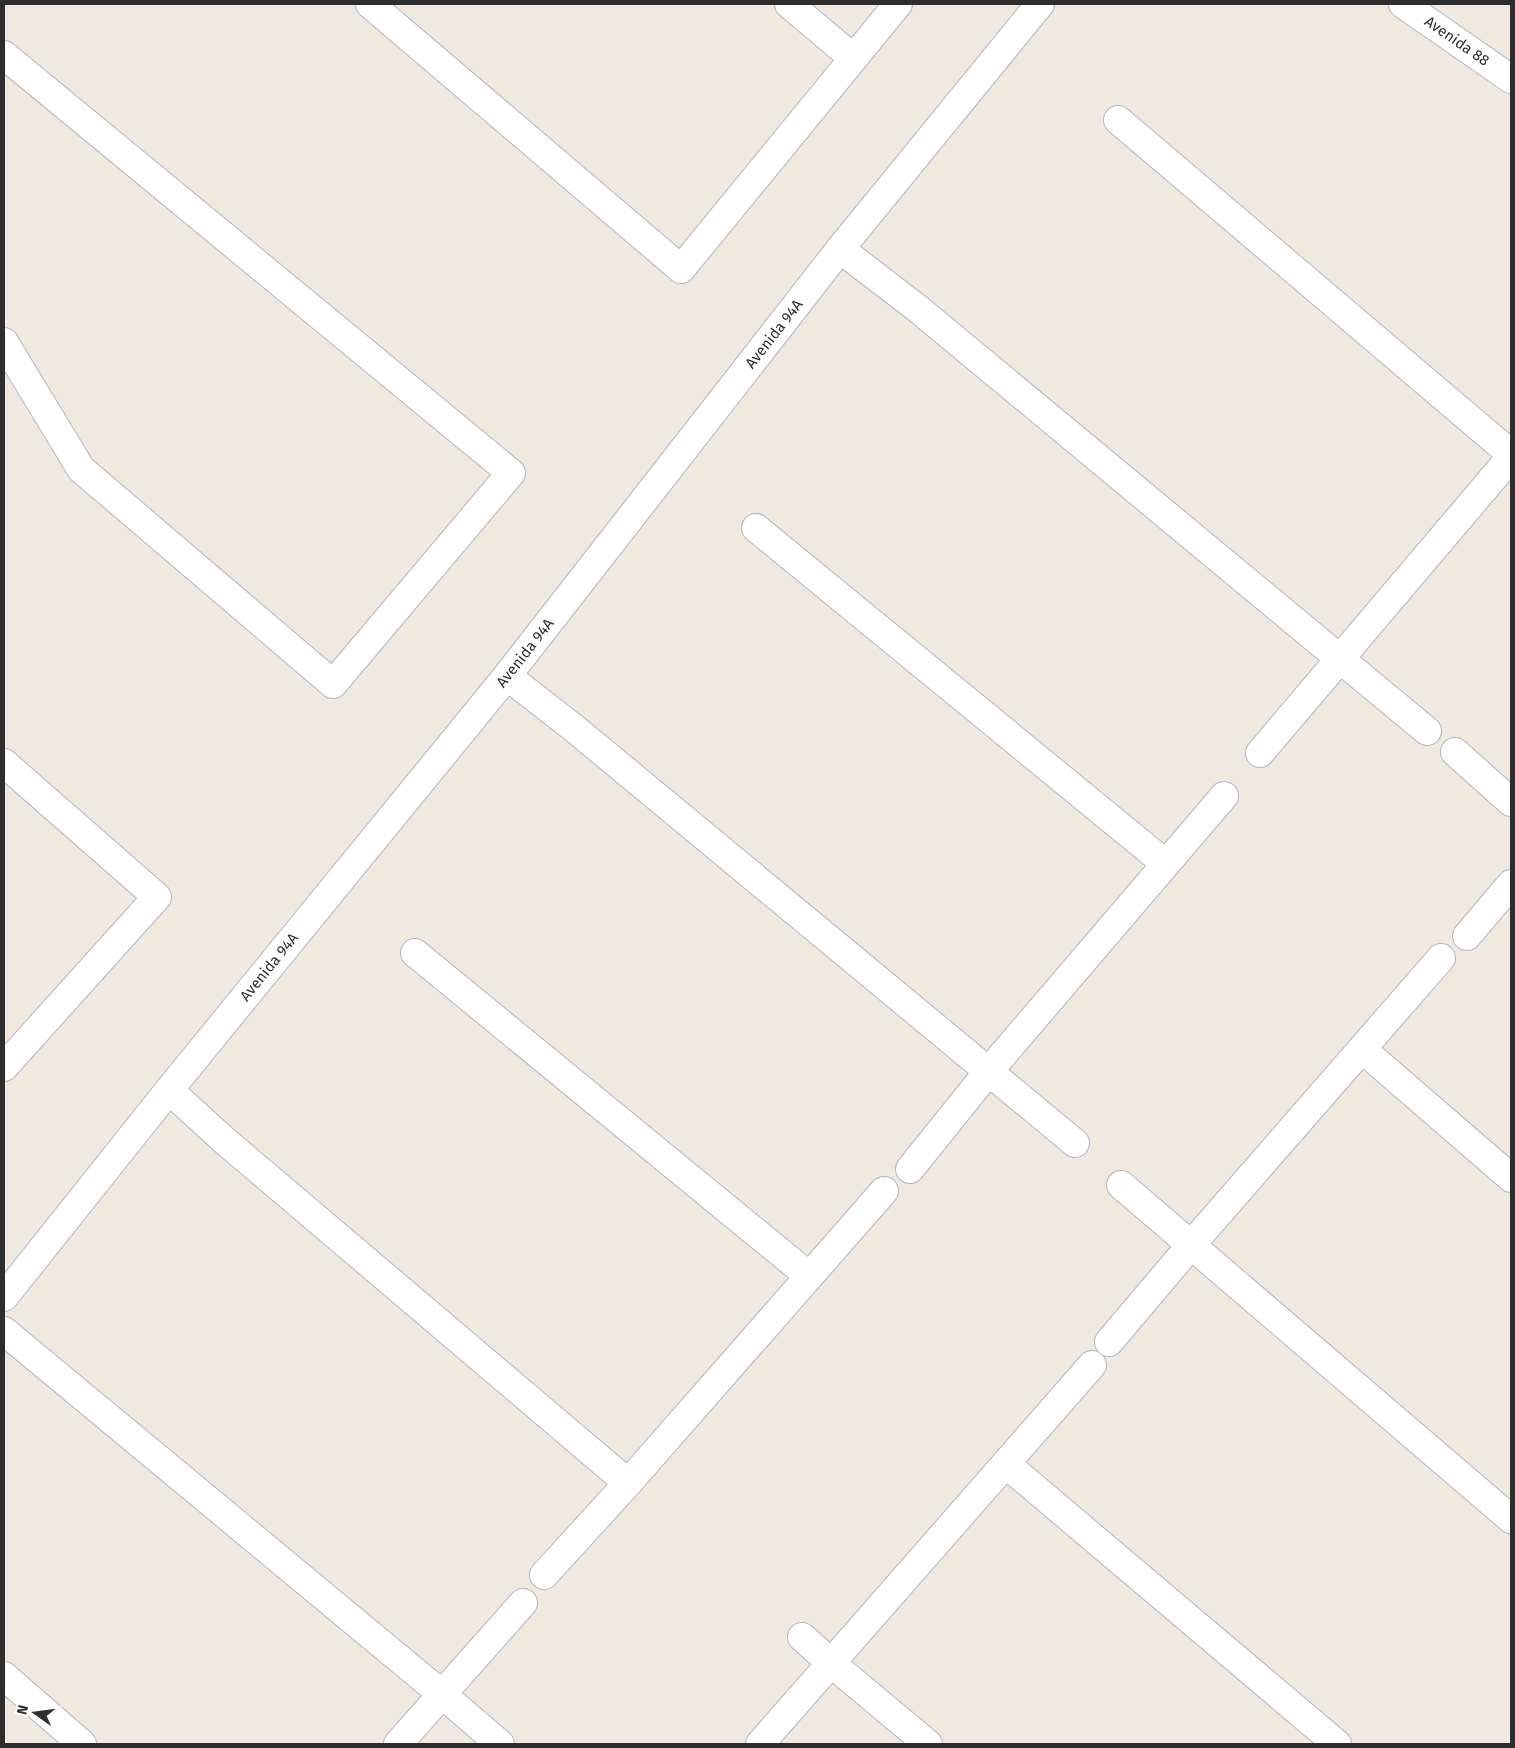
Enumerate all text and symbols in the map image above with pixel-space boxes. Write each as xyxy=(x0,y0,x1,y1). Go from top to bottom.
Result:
street label: Avenida 88 xyxy=(1421,12,1493,70)
street label: Avenida 94A xyxy=(742,296,807,372)
street label: Avenida 94A xyxy=(493,615,558,691)
street label: Avenida 94A xyxy=(236,929,302,1005)
north arrow xyxy=(10,1688,60,1738)
text: N xyxy=(13,1703,32,1717)

